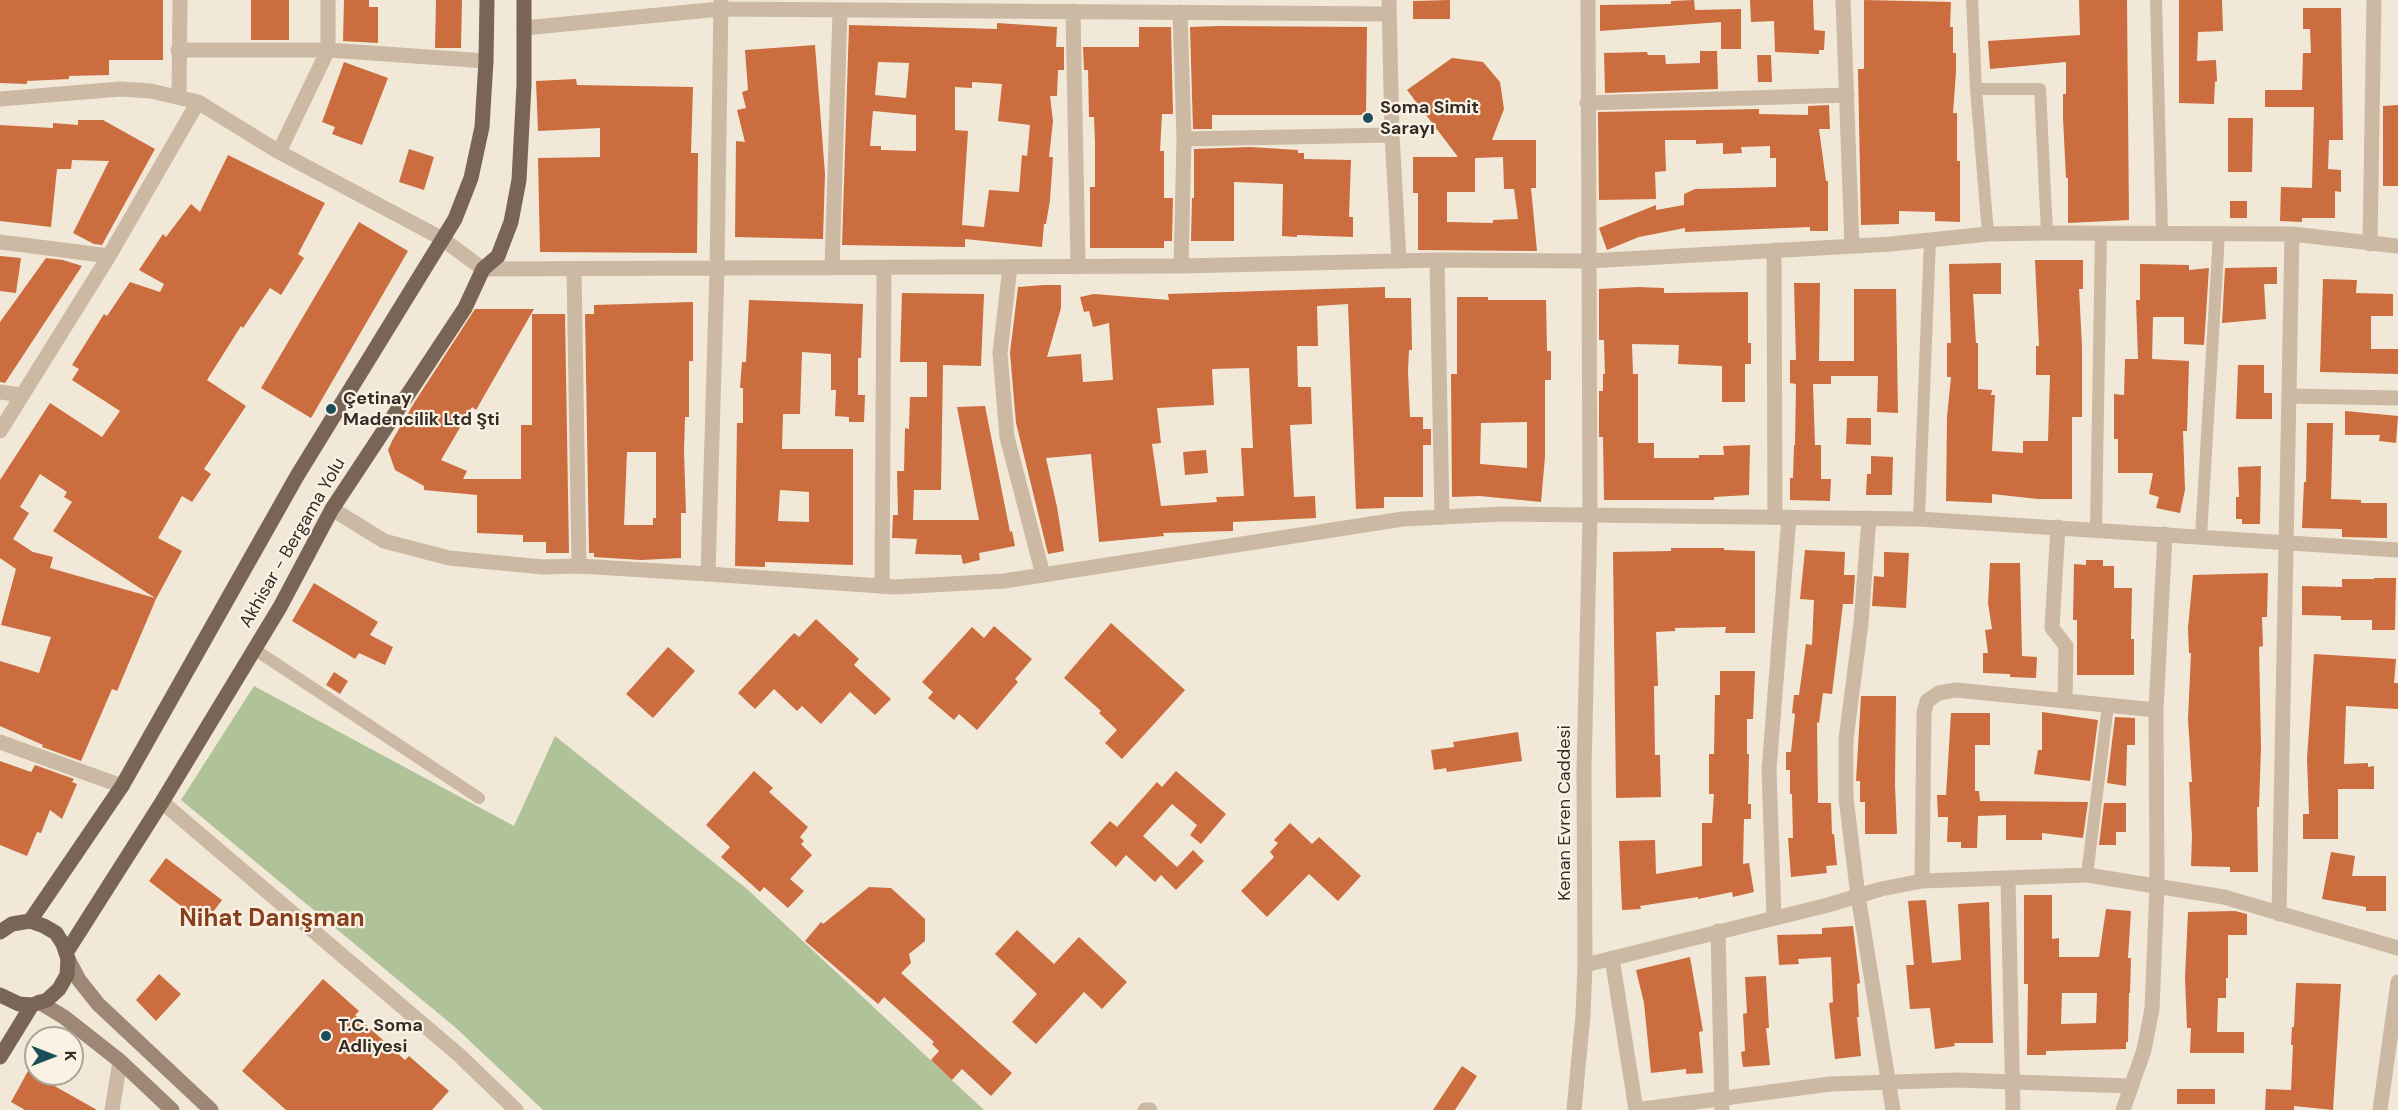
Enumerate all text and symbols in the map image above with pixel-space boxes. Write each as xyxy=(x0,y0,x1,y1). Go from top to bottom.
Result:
place label: Soma Simit Sarayı xyxy=(1380,97,1479,140)
marker: Soma Simit Sarayı xyxy=(1361,111,1375,125)
place label: Çetinay Madencilik Ltd Şti xyxy=(343,388,500,430)
marker: Çetinay Madencilik Ltd Şti xyxy=(324,402,338,416)
street label: Akhisar - Bergama Yolu xyxy=(236,454,350,632)
street label: Kenan Evren Caddesi xyxy=(1554,725,1576,901)
district label: Nihat Danışman xyxy=(179,906,365,934)
place label: T.C. Soma Adliyesi xyxy=(338,1015,423,1058)
north arrow xyxy=(24,1026,84,1086)
marker: T.C. Soma Adliyesi xyxy=(319,1029,333,1043)
text: K xyxy=(60,1051,81,1061)

